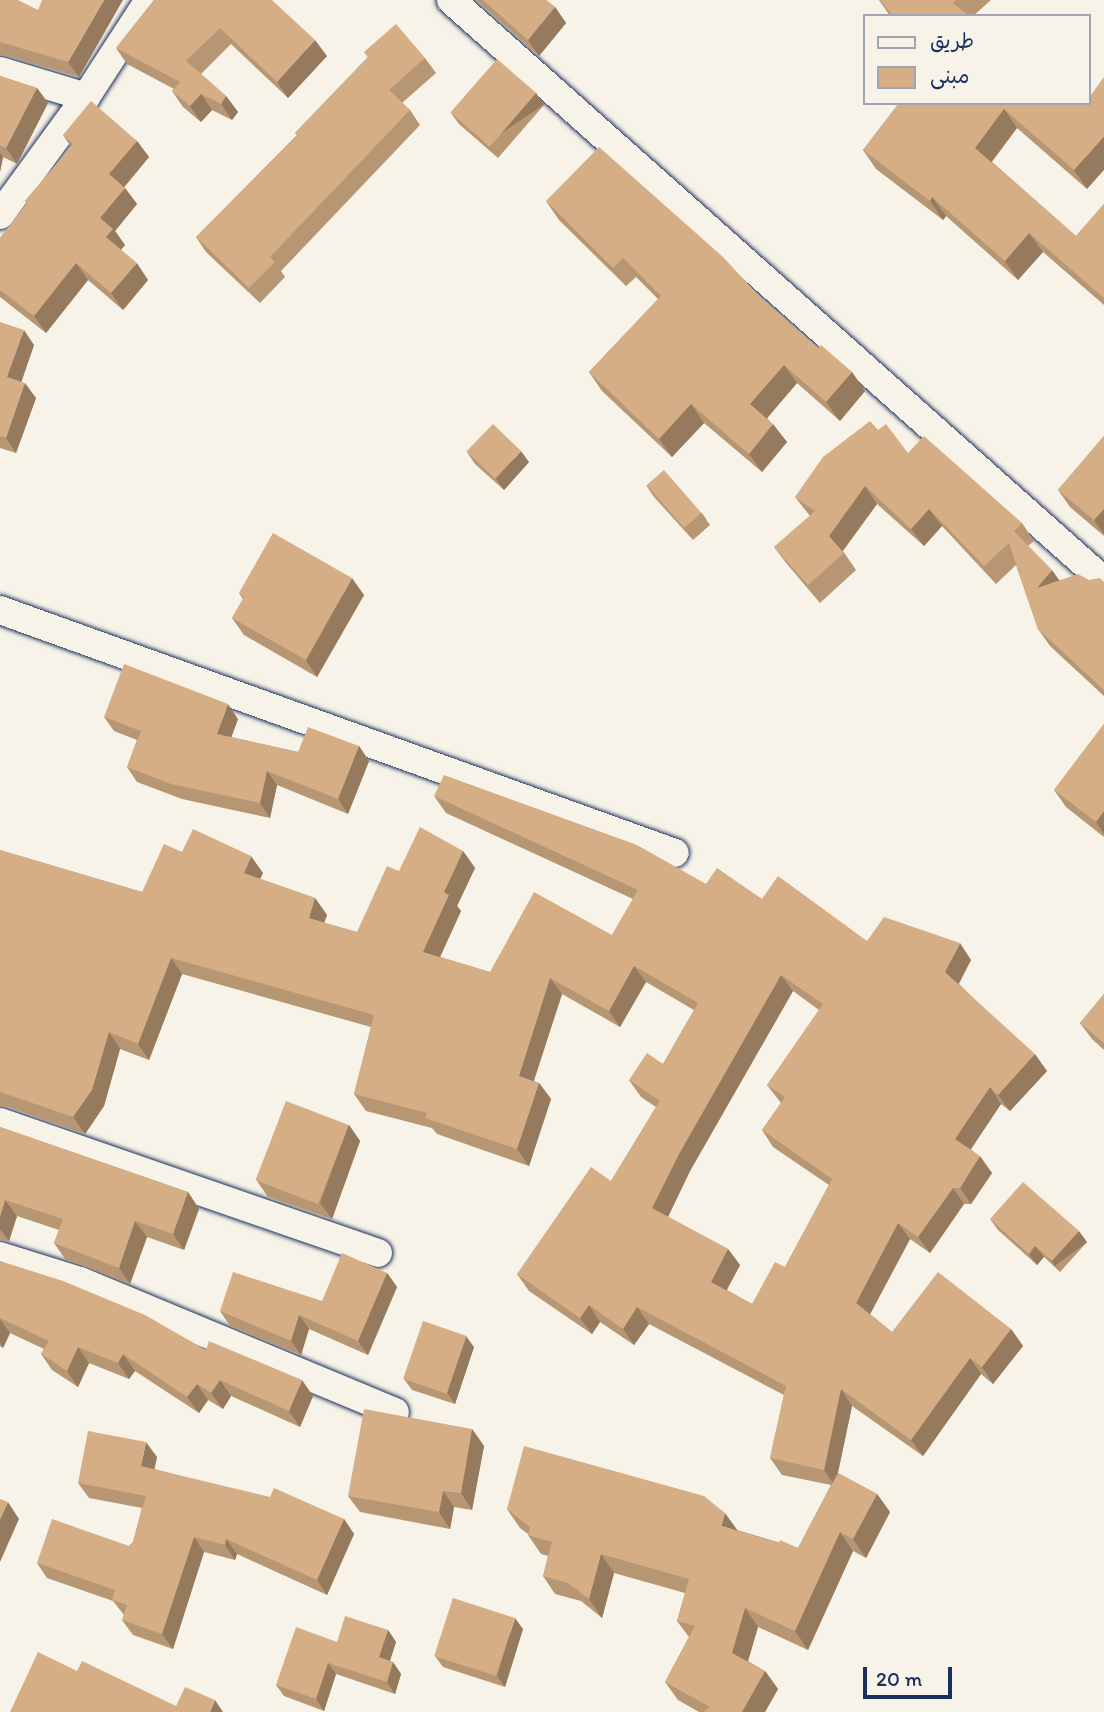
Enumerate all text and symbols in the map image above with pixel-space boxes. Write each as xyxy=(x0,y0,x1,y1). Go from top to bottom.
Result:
legend xyxy=(862,14,1090,105)
text: طريق xyxy=(930,28,974,53)
text: مبنى xyxy=(930,63,969,88)
scale bar xyxy=(866,1652,955,1696)
text: 20 m xyxy=(876,1666,922,1691)

